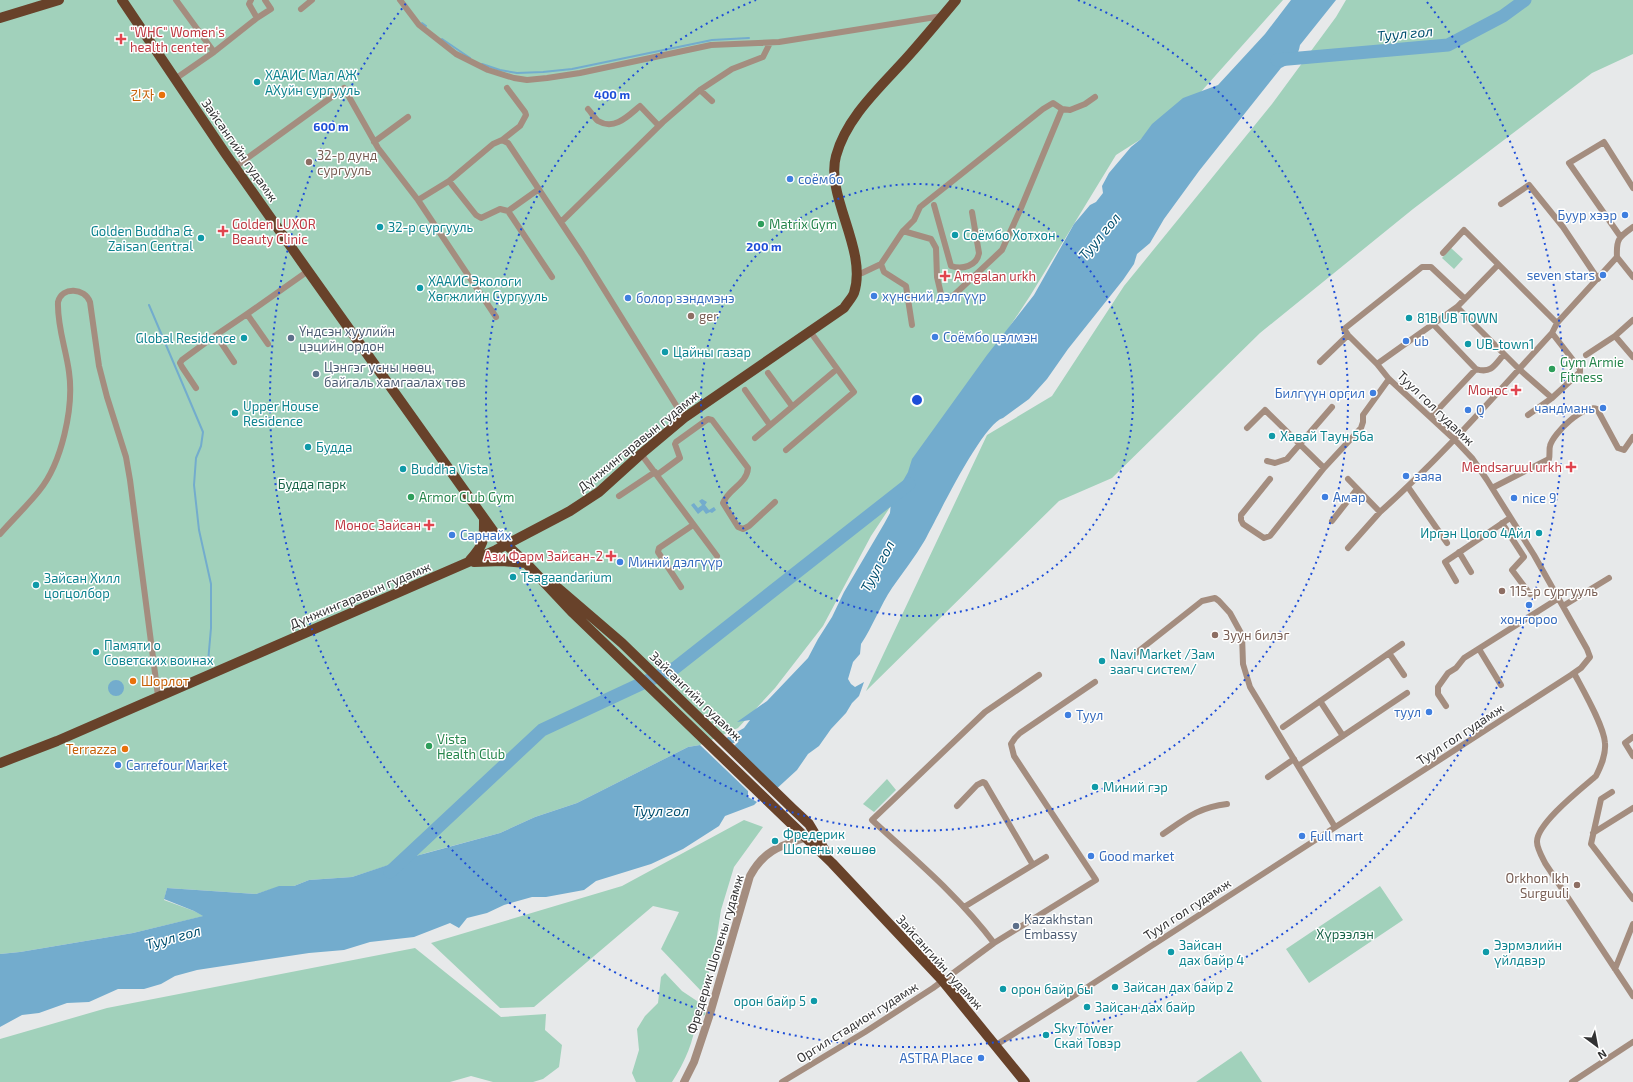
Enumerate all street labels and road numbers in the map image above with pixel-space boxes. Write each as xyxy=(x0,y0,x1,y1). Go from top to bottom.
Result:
street label: Зайсангийн гудамж xyxy=(198,95,282,205)
street label: Туул гол гудамж xyxy=(1394,367,1478,449)
street label: Дүнжингаравын гудамж xyxy=(574,387,702,495)
street label: Дүнжингаравын гудамж xyxy=(287,558,433,632)
street label: Зайсангийн гудамж xyxy=(647,648,745,744)
street label: Туул гол гудамж xyxy=(1413,700,1507,768)
street label: Фредерик Шопены гудамж xyxy=(683,872,747,1036)
street label: Туул гол гудамж xyxy=(1140,875,1234,943)
street label: Зайсангийн гудамж xyxy=(893,911,987,1013)
street label: Оргил стадион гудамж xyxy=(793,978,921,1066)

